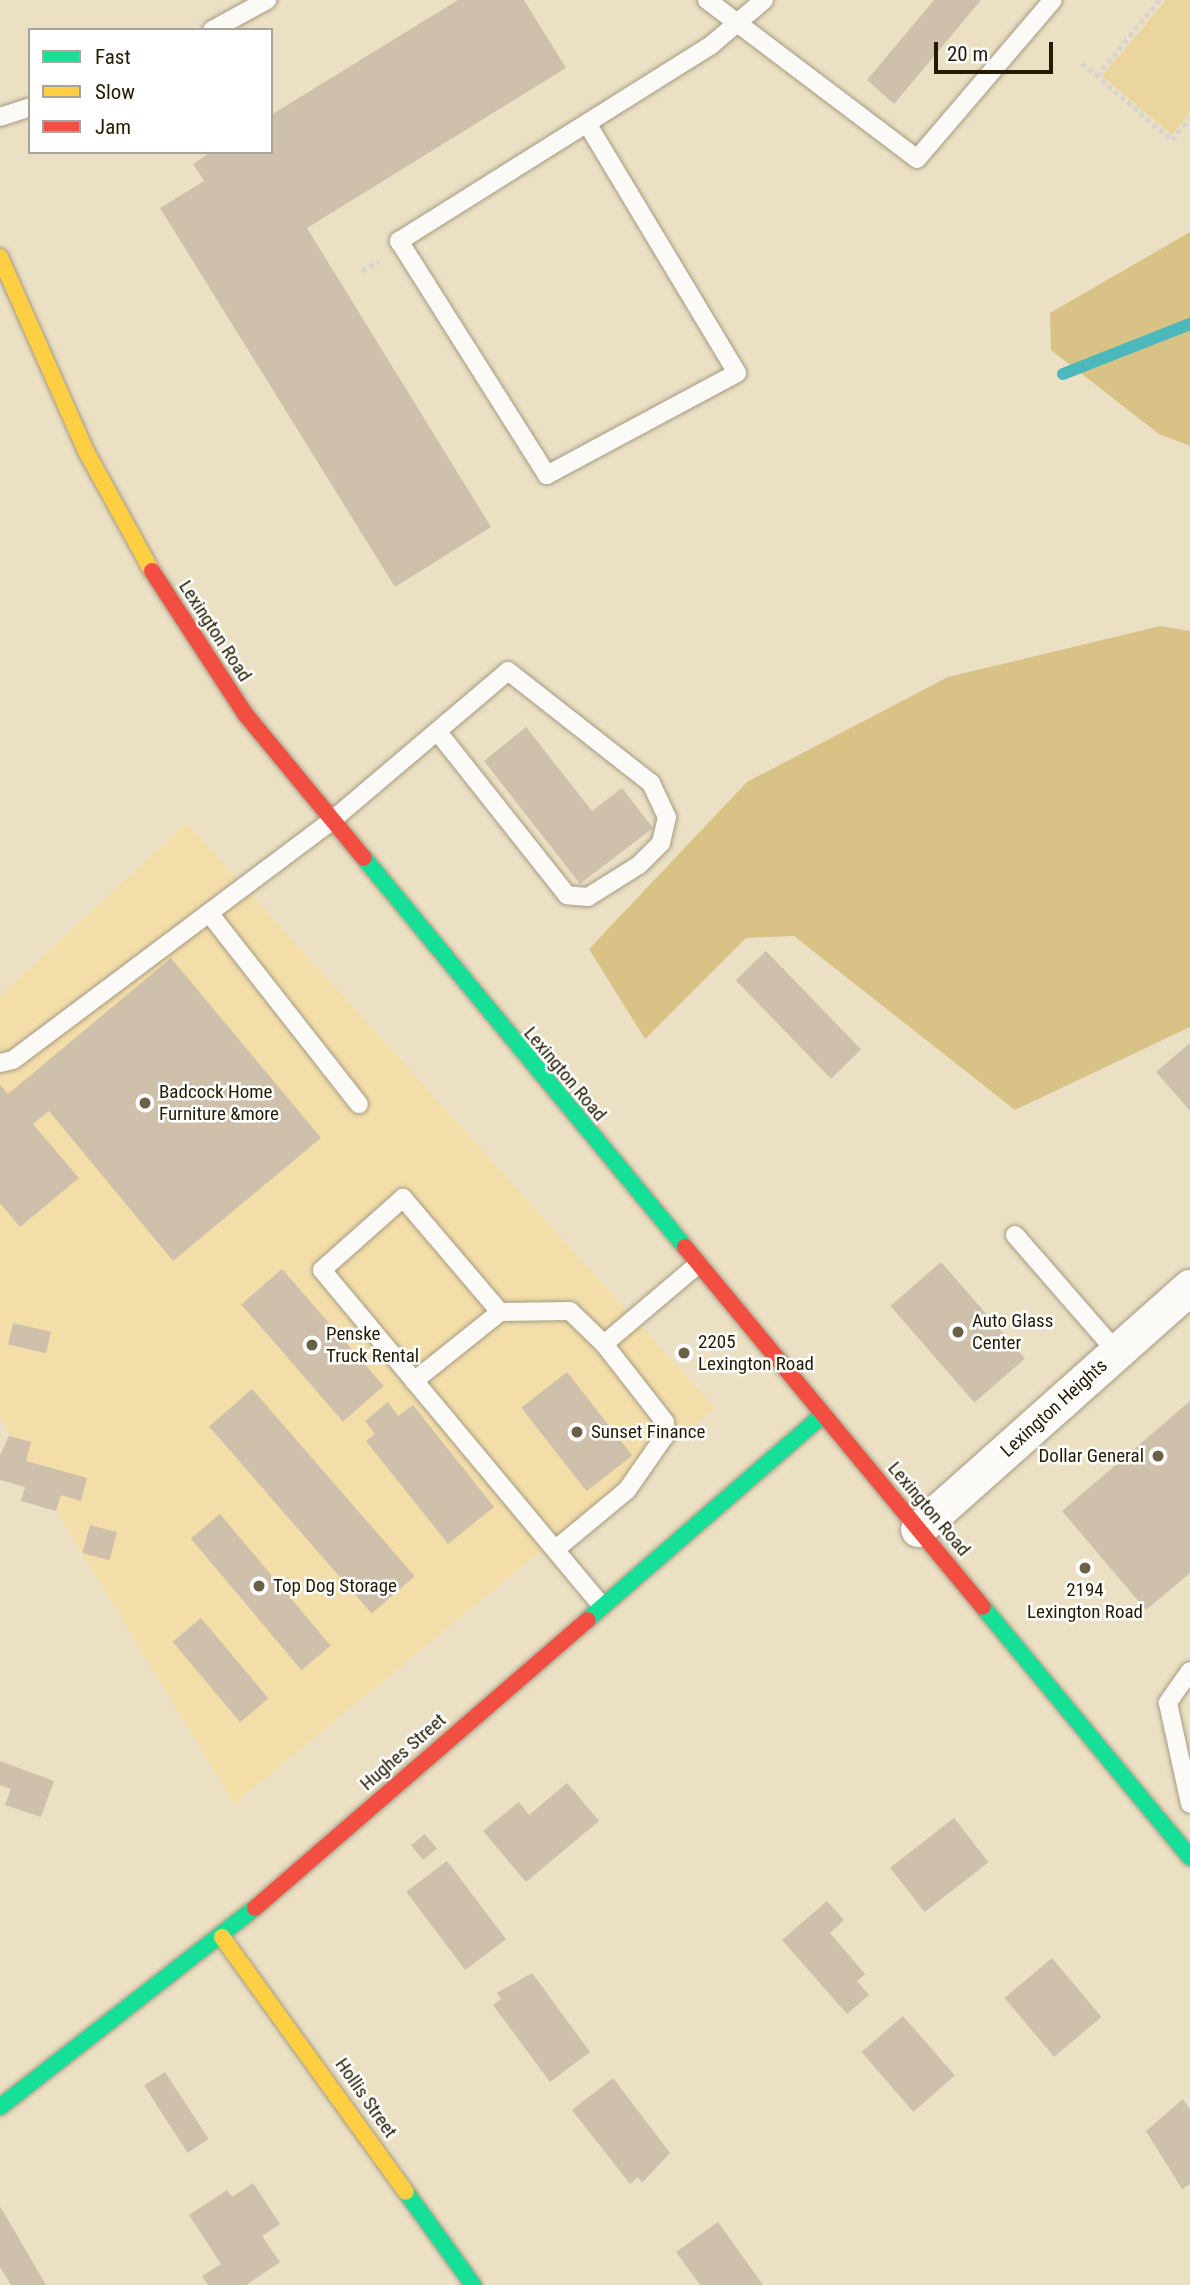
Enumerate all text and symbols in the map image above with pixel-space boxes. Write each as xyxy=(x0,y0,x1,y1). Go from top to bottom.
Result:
legend xyxy=(28,28,273,154)
scale bar xyxy=(938,28,1057,72)
text: 20 m xyxy=(947,42,988,66)
text: Fast xyxy=(95,45,131,69)
text: Slow xyxy=(95,80,135,104)
text: Jam xyxy=(95,115,131,139)
street label: Lexington Road xyxy=(174,576,256,686)
street label: Lexington Road xyxy=(519,1022,611,1126)
place label: Badcock Home Furniture &more xyxy=(159,1081,279,1125)
marker: Badcock Home Furniture &more xyxy=(137,1095,153,1111)
place label: Auto Glass Center xyxy=(972,1310,1053,1354)
place label: Penske Truck Rental xyxy=(326,1323,419,1367)
marker: Auto Glass Center xyxy=(950,1324,966,1340)
place label: 2205 Lexington Road xyxy=(698,1331,814,1375)
marker: Penske Truck Rental xyxy=(304,1337,320,1353)
marker: 2205 Lexington Road xyxy=(676,1345,692,1361)
street label: Lexington Heights xyxy=(996,1354,1112,1462)
place label: Sunset Finance xyxy=(591,1421,705,1443)
marker: Sunset Finance xyxy=(569,1424,585,1440)
place label: Dollar General xyxy=(1039,1445,1144,1467)
marker: Dollar General xyxy=(1150,1448,1166,1464)
street label: Lexington Road xyxy=(883,1457,975,1561)
marker: 2194 Lexington Road xyxy=(1077,1560,1093,1576)
place label: Top Dog Storage xyxy=(273,1575,397,1597)
marker: Top Dog Storage xyxy=(251,1578,267,1594)
place label: 2194 Lexington Road xyxy=(1027,1579,1143,1623)
street label: Hughes Street xyxy=(356,1709,450,1795)
street label: Hollis Street xyxy=(330,2054,402,2142)

